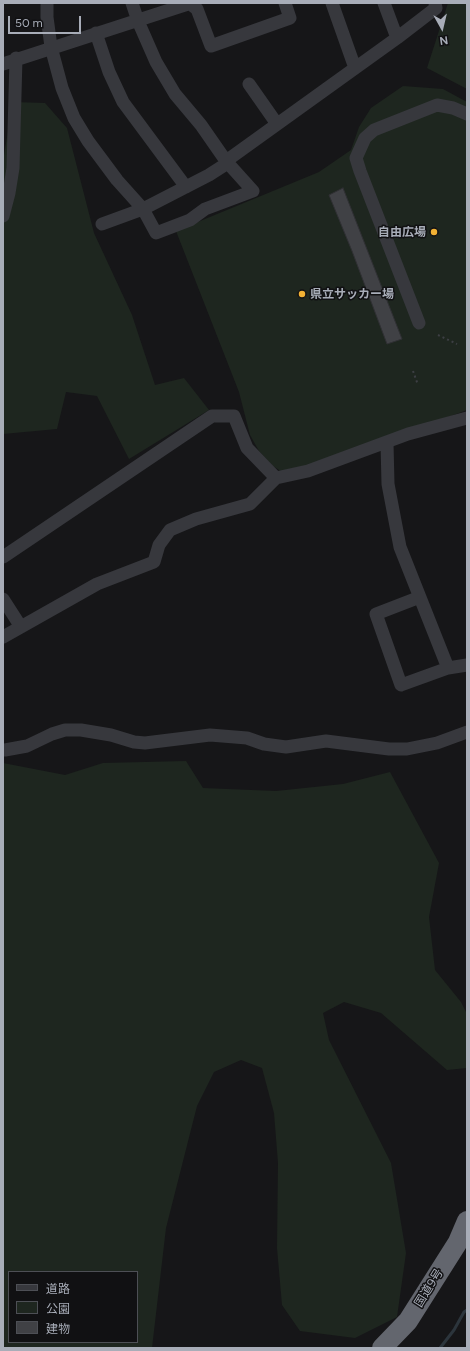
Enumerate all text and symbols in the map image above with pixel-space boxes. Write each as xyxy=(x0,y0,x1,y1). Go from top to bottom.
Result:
scale bar xyxy=(10,8,83,34)
north arrow xyxy=(422,8,462,48)
text: 50 m xyxy=(15,16,43,30)
text: N xyxy=(439,33,449,47)
place label: 自由広場 xyxy=(378,225,426,239)
marker: 自由広場 xyxy=(429,227,439,237)
place label: 県立サッカー場 xyxy=(310,287,394,301)
marker: 県立サッカー場 xyxy=(297,289,307,299)
street label: 国道9号 xyxy=(412,1266,446,1310)
legend xyxy=(8,1271,138,1343)
text: 道路 xyxy=(46,1282,70,1296)
text: 公園 xyxy=(46,1302,70,1316)
text: 建物 xyxy=(46,1322,70,1336)

